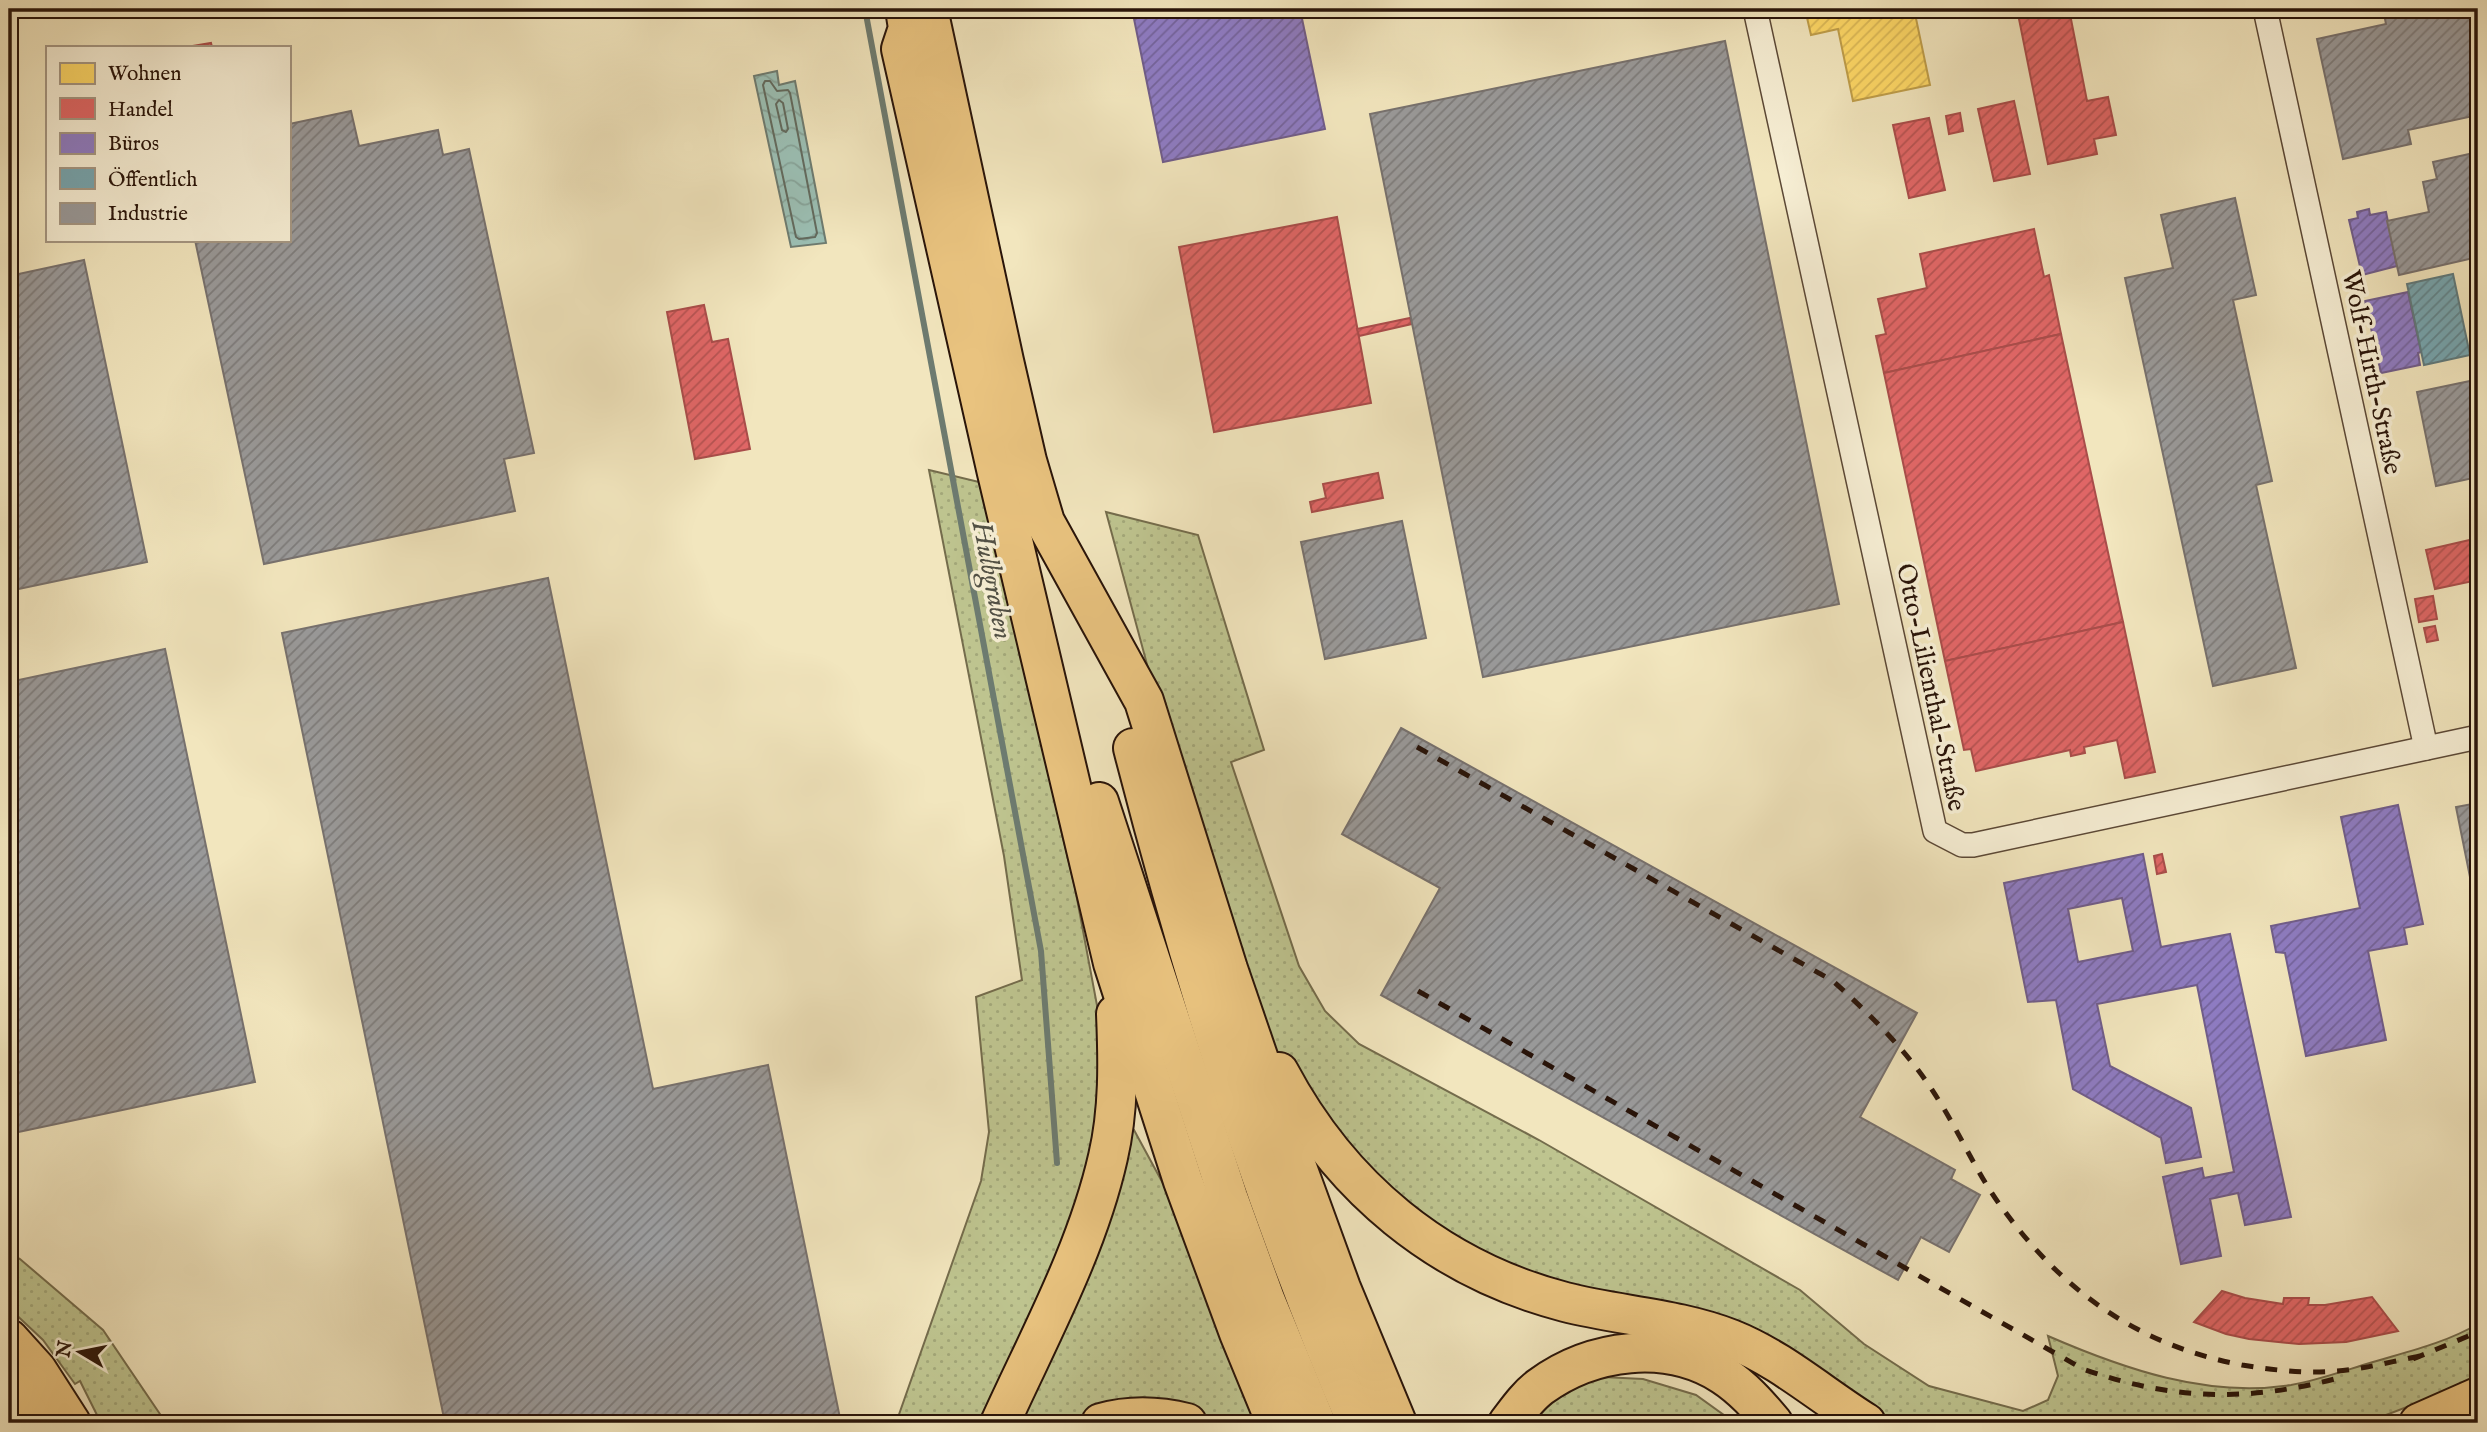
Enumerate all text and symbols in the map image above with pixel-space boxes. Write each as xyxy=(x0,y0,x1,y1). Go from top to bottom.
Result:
legend xyxy=(46,46,290,242)
text: Wohnen xyxy=(108,61,181,88)
text: Handel xyxy=(108,97,173,124)
text: Büros xyxy=(108,131,159,158)
text: Öffentlich xyxy=(108,167,197,194)
text: Industrie xyxy=(108,201,188,228)
street label: Wolf-Hirth-Straße xyxy=(2334,267,2409,478)
water label: Hulbgraben xyxy=(963,517,1020,643)
street label: Otto-Lilienthal-Straße xyxy=(1888,561,1973,814)
north arrow xyxy=(46,1316,116,1386)
text: N xyxy=(52,1339,79,1361)

